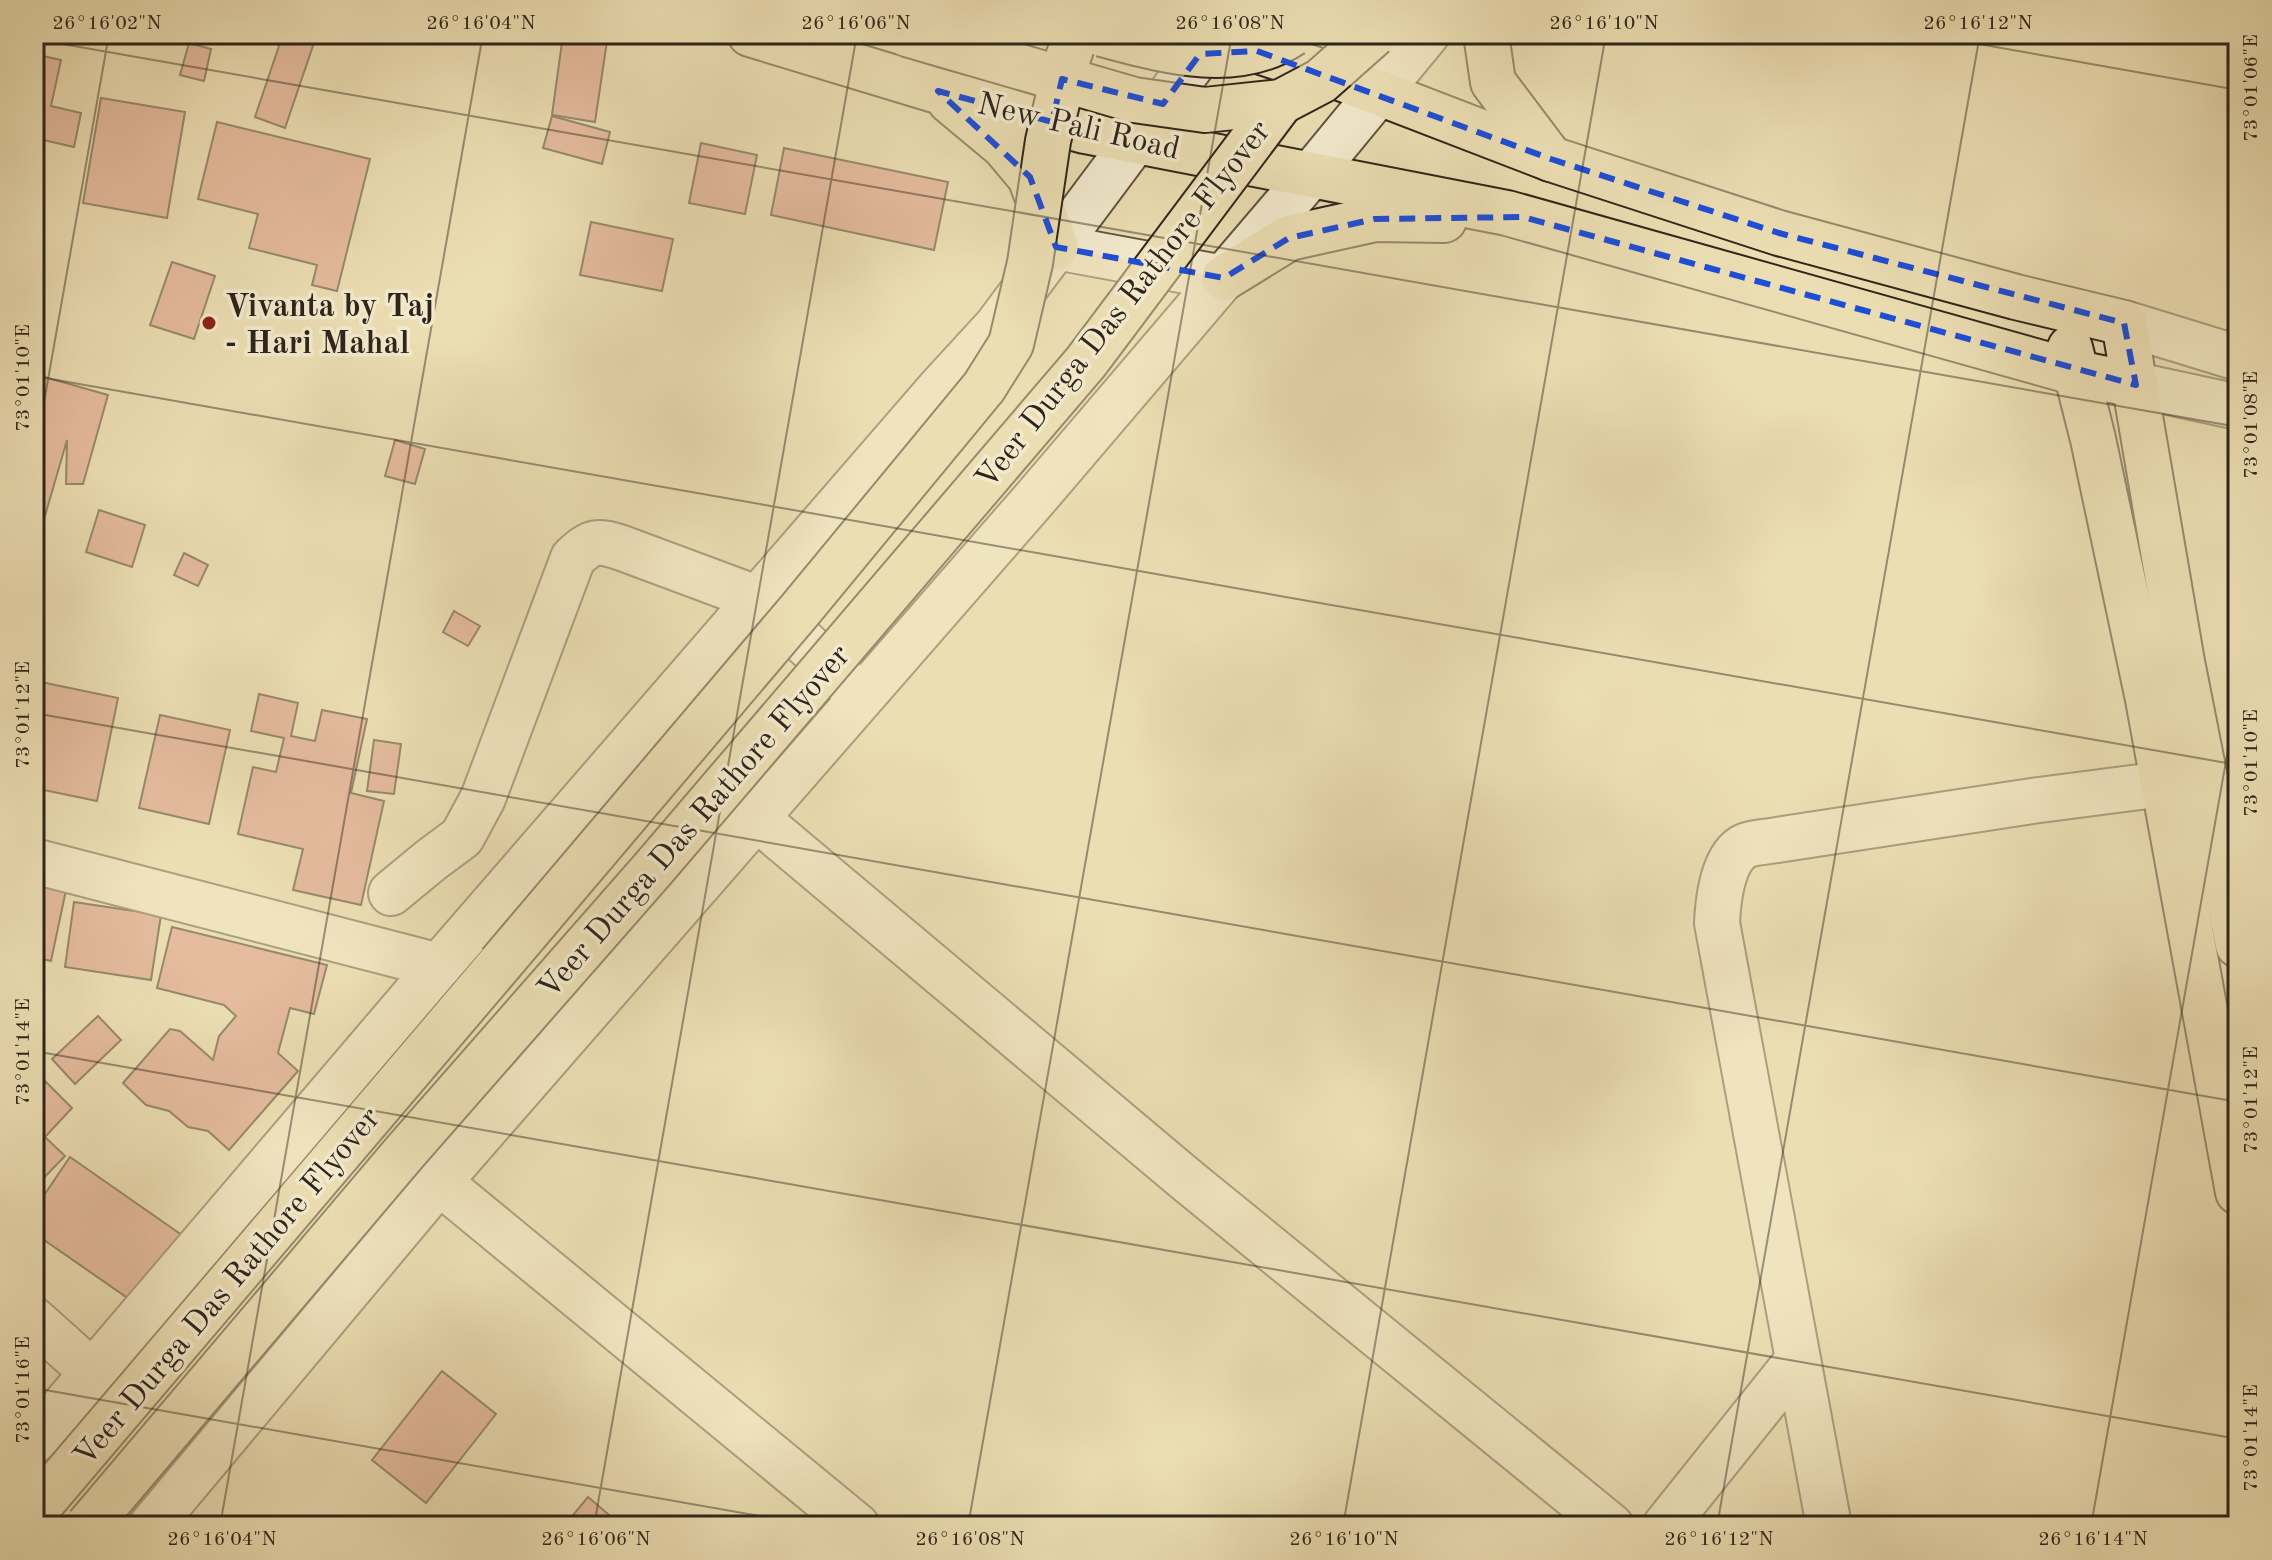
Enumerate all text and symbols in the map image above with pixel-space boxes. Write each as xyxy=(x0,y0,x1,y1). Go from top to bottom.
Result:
text: 26°16'02"N xyxy=(52,14,162,34)
text: 26°16'04"N xyxy=(426,14,536,34)
text: 26°16'06"N xyxy=(801,14,911,34)
text: 26°16'08"N xyxy=(1175,14,1285,34)
text: 26°16'10"N xyxy=(1549,14,1659,34)
text: 26°16'12"N xyxy=(1923,14,2033,34)
text: 73°01'06"E xyxy=(2242,34,2262,142)
street label: New Pali Road xyxy=(974,89,1183,167)
street label: Veer Durga Das Rathore Flyover xyxy=(971,116,1278,496)
place label: Vivanta by Taj - Hari Mahal xyxy=(225,292,434,361)
marker: Vivanta by Taj - Hari Mahal xyxy=(200,314,218,332)
text: 73°01'10"E xyxy=(14,324,34,432)
text: 73°01'08"E xyxy=(2242,371,2262,479)
street label: Veer Durga Das Rathore Flyover xyxy=(533,640,857,1006)
text: 73°01'12"E xyxy=(14,661,34,769)
text: 73°01'10"E xyxy=(2242,709,2262,817)
text: 73°01'14"E xyxy=(14,998,34,1106)
text: 73°01'12"E xyxy=(2242,1046,2262,1154)
street label: Veer Durga Das Rathore Flyover xyxy=(69,1102,388,1473)
text: 73°01'16"E xyxy=(14,1336,34,1444)
text: 73°01'14"E xyxy=(2242,1384,2262,1492)
text: 26°16'04"N xyxy=(167,1530,277,1550)
text: 26°16'06"N xyxy=(541,1530,651,1550)
text: 26°16'08"N xyxy=(915,1530,1025,1550)
text: 26°16'10"N xyxy=(1289,1530,1399,1550)
text: 26°16'12"N xyxy=(1664,1530,1774,1550)
text: 26°16'14"N xyxy=(2038,1530,2148,1550)

